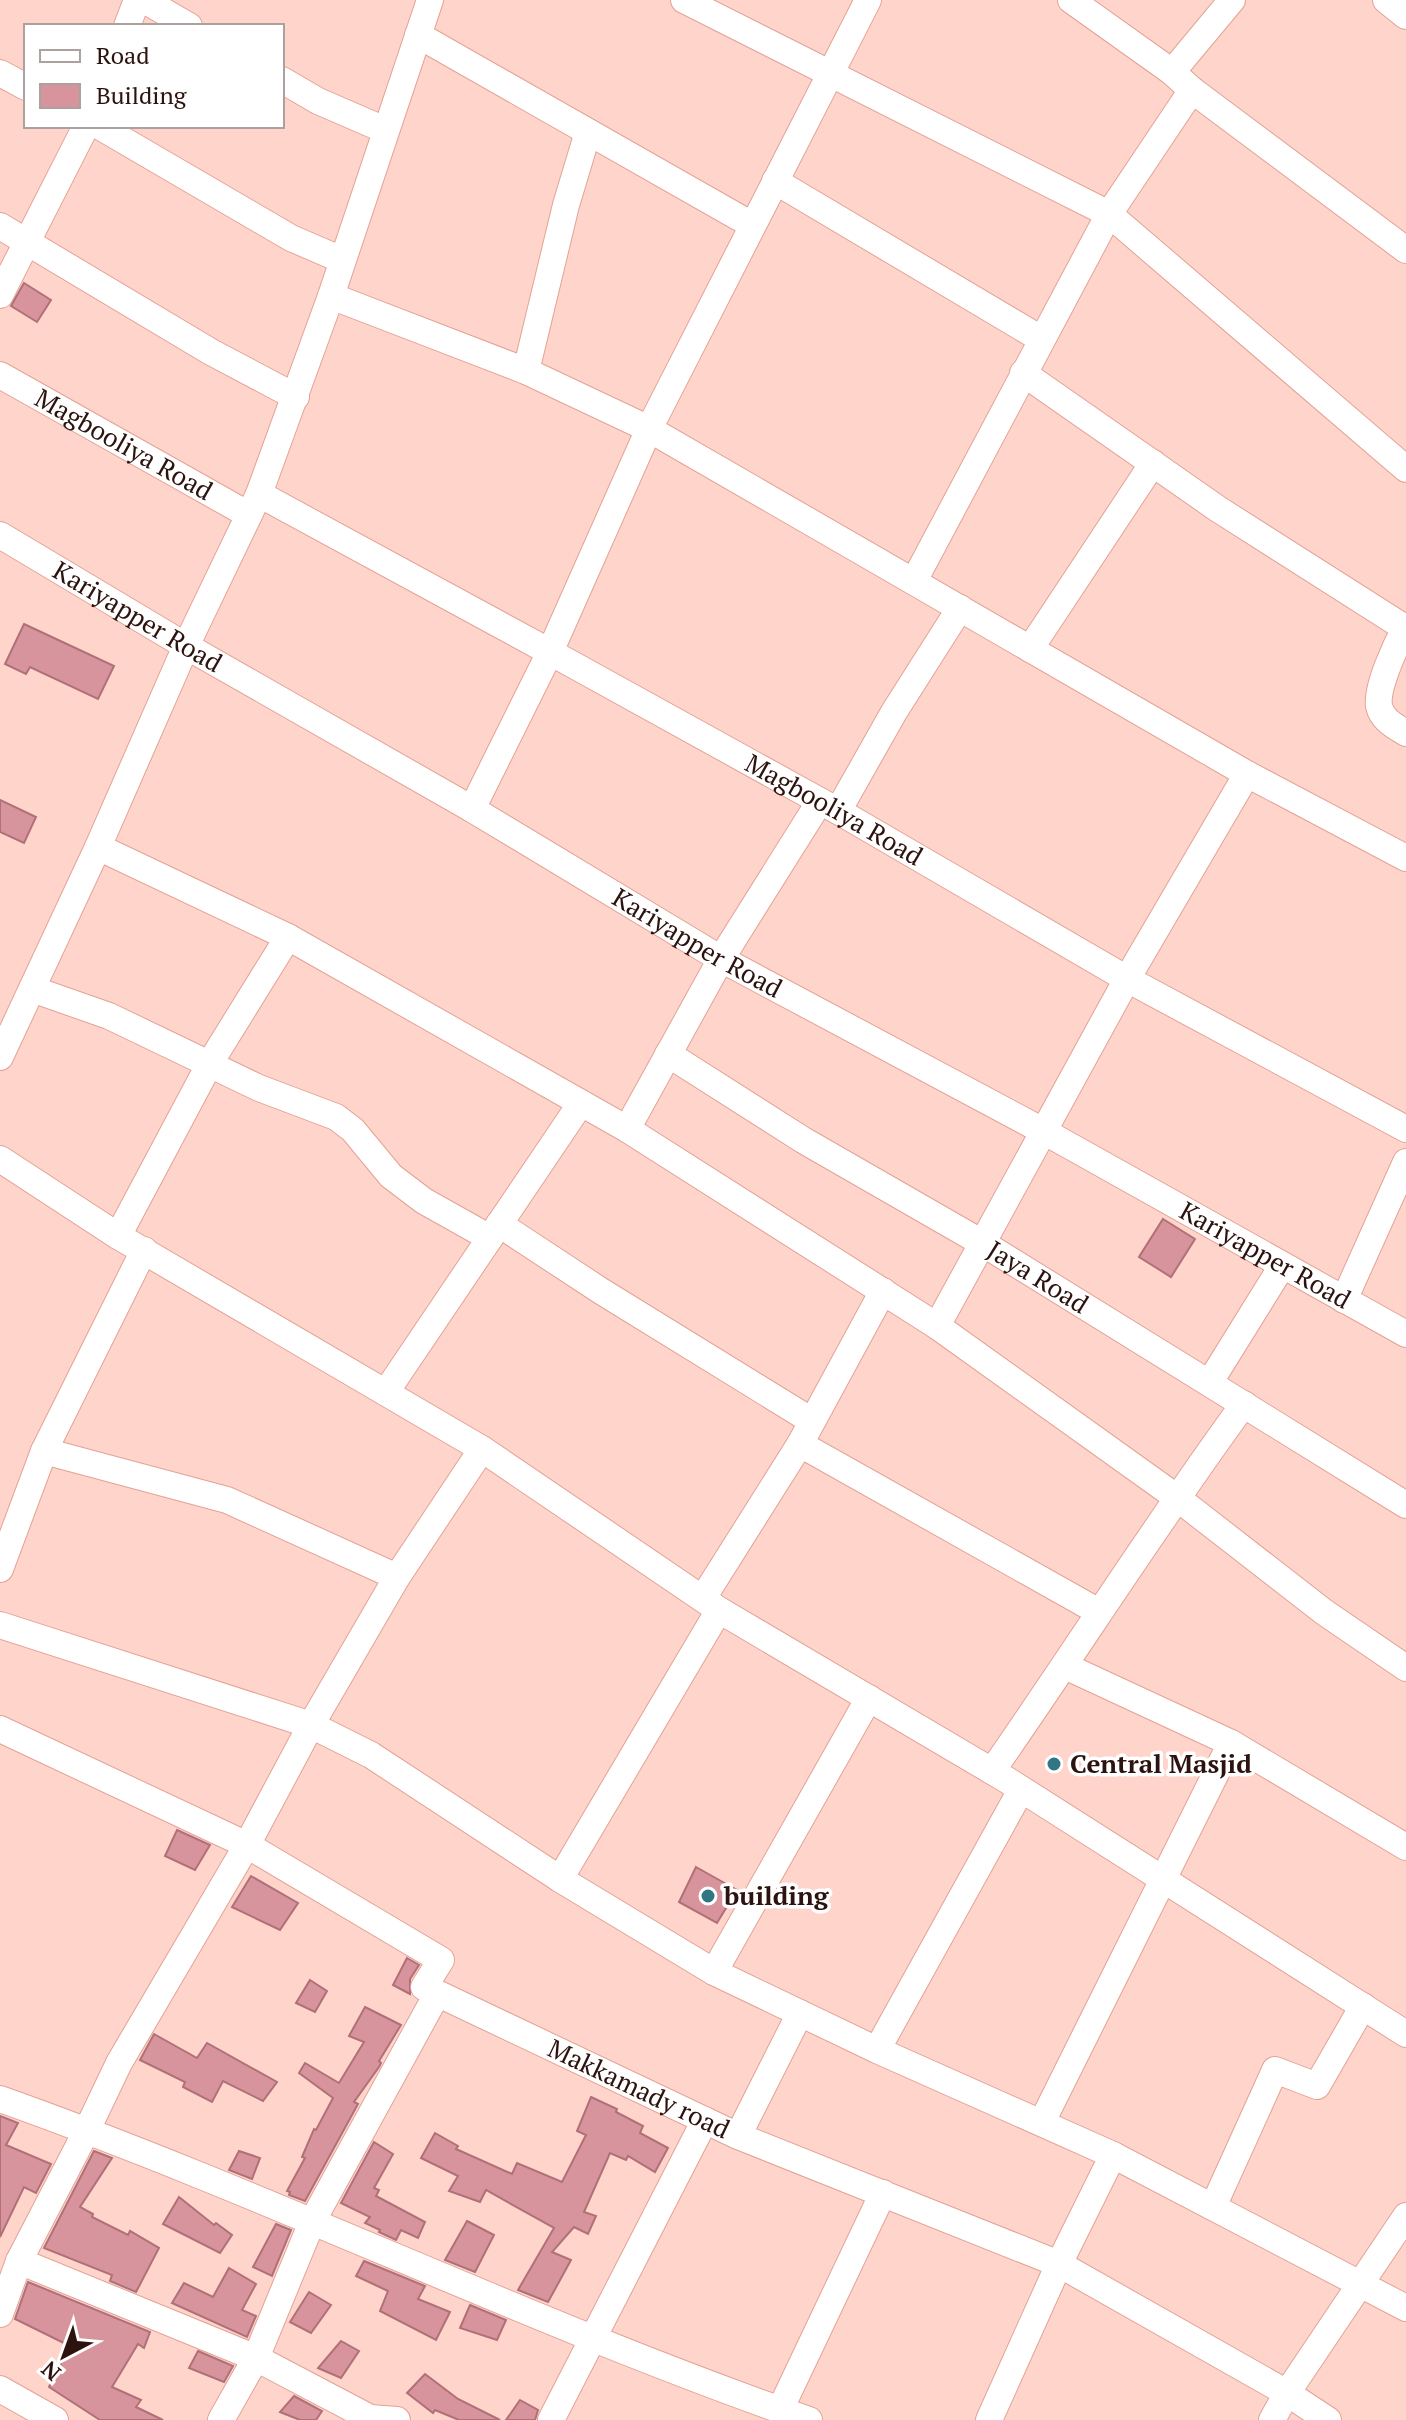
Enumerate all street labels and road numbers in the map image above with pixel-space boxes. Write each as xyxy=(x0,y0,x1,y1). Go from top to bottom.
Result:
street label: Magbooliya Road xyxy=(29,380,219,507)
street label: Kariyapper Road xyxy=(47,553,229,679)
street label: Magbooliya Road xyxy=(740,745,929,873)
street label: Kariyapper Road xyxy=(607,880,789,1005)
street label: Kariyapper Road xyxy=(1174,1193,1357,1316)
street label: Jaya Road xyxy=(981,1232,1095,1320)
street label: Makkamady road xyxy=(543,2030,735,2146)

